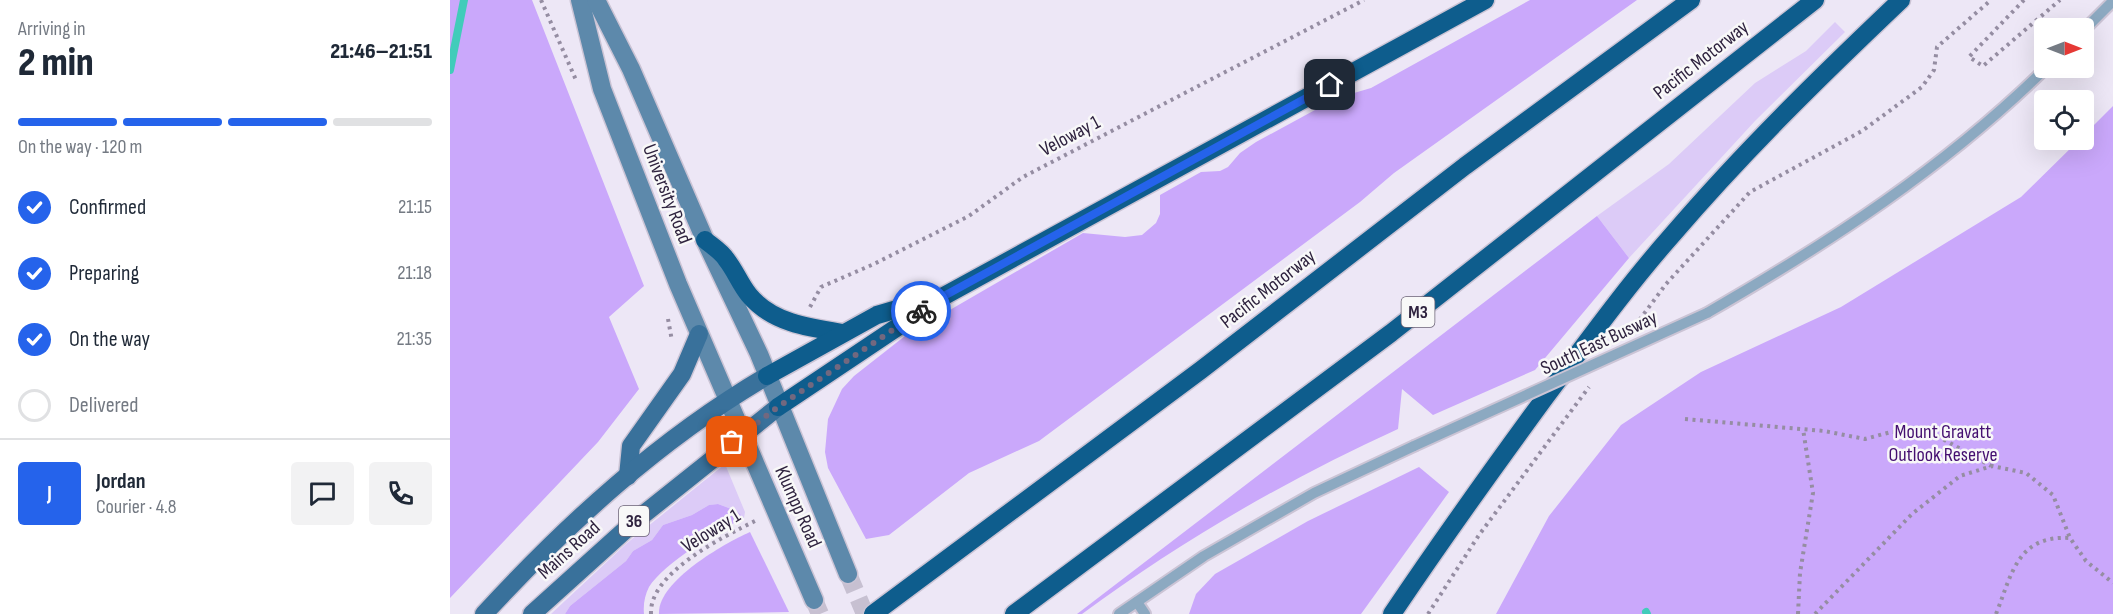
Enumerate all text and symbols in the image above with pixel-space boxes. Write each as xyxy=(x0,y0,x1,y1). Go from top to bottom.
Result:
street label: Pacific Motorway xyxy=(1649,15,1754,105)
text: Arriving in xyxy=(18,17,86,41)
north arrow xyxy=(2034,18,2094,78)
map controls xyxy=(2034,18,2094,150)
text: 21:46–21:51 xyxy=(330,38,432,65)
text: 2 min xyxy=(18,40,94,87)
pin xyxy=(1304,59,1355,110)
icon: home xyxy=(1313,68,1346,101)
button: locate xyxy=(2034,90,2094,150)
street label: Veloway 1 xyxy=(1036,110,1104,162)
text: On the way · 120 m xyxy=(18,135,142,159)
street label: University Road xyxy=(637,141,697,247)
icon: check xyxy=(18,191,51,224)
text: Confirmed xyxy=(69,194,146,221)
text: 21:15 xyxy=(398,195,432,219)
street label: Pacific Motorway xyxy=(1216,244,1321,334)
icon: check xyxy=(18,257,51,290)
text: Preparing xyxy=(69,260,139,287)
text: 21:18 xyxy=(397,261,432,285)
courier xyxy=(891,281,951,341)
icon: bike xyxy=(905,295,938,328)
road number: M3 xyxy=(1402,297,1434,327)
street label: South East Busway xyxy=(1537,305,1661,380)
icon: check xyxy=(18,323,51,356)
text: On the way xyxy=(69,326,150,353)
text: 21:35 xyxy=(397,327,432,351)
text: Delivered xyxy=(69,392,138,419)
pin xyxy=(706,416,757,467)
park label: Mount Gravatt Outlook Reserve xyxy=(1888,420,1998,467)
icon: bag xyxy=(715,425,748,458)
button: chat xyxy=(291,462,354,525)
button: phone xyxy=(369,462,432,525)
street label: Klumpp Road xyxy=(769,462,827,552)
text: Jordan xyxy=(96,468,145,495)
text: J xyxy=(47,480,52,507)
text: Courier · 4.8 xyxy=(96,495,177,519)
street label: Veloway 1 xyxy=(677,504,745,558)
road number: 36 xyxy=(619,506,649,536)
street label: Mains Road xyxy=(533,516,605,584)

